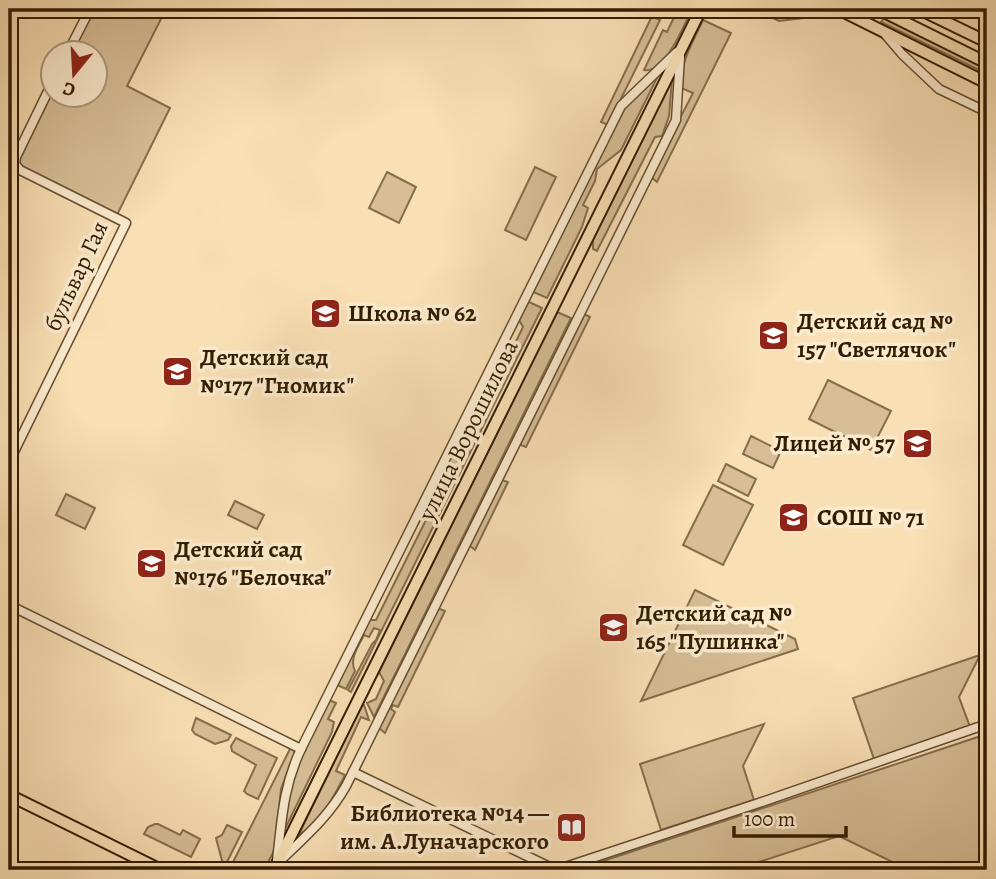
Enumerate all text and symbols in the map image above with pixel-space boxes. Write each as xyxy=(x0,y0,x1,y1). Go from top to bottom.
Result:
north arrow xyxy=(38,38,108,108)
text: С xyxy=(59,75,79,103)
street label: бульвар Гая xyxy=(36,216,116,336)
school or university icon: Школа № 62 xyxy=(308,296,342,330)
place label: Школа № 62 xyxy=(348,297,477,329)
place label: Детский сад № 157 "Светлячок" xyxy=(797,305,956,365)
school or university icon: Детский сад № 157 "Светлячок" xyxy=(757,318,791,352)
street label: улица Ворошилова xyxy=(410,334,526,527)
place label: Детский сад №177 "Гномик" xyxy=(200,341,354,401)
school or university icon: Детский сад №177 "Гномик" xyxy=(160,354,194,388)
school or university icon: Лицей № 57 xyxy=(901,426,935,460)
place label: Лицей № 57 xyxy=(774,427,896,459)
school or university icon: СОШ № 71 xyxy=(777,500,811,534)
place label: СОШ № 71 xyxy=(817,501,925,533)
place label: Детский сад №176 "Белочка" xyxy=(174,533,332,593)
school or university icon: Детский сад №176 "Белочка" xyxy=(134,546,168,580)
place label: Детский сад № 165 "Пушинка" xyxy=(636,597,792,657)
school or university icon: Детский сад № 165 "Пушинка" xyxy=(596,610,630,644)
scale bar xyxy=(734,795,846,839)
place label: Библиотека №14 — им. А.Луначарского xyxy=(340,797,550,857)
text: 100 m xyxy=(744,805,795,833)
library icon: Библиотека №14 — им. А.Луначарского xyxy=(555,810,589,844)

